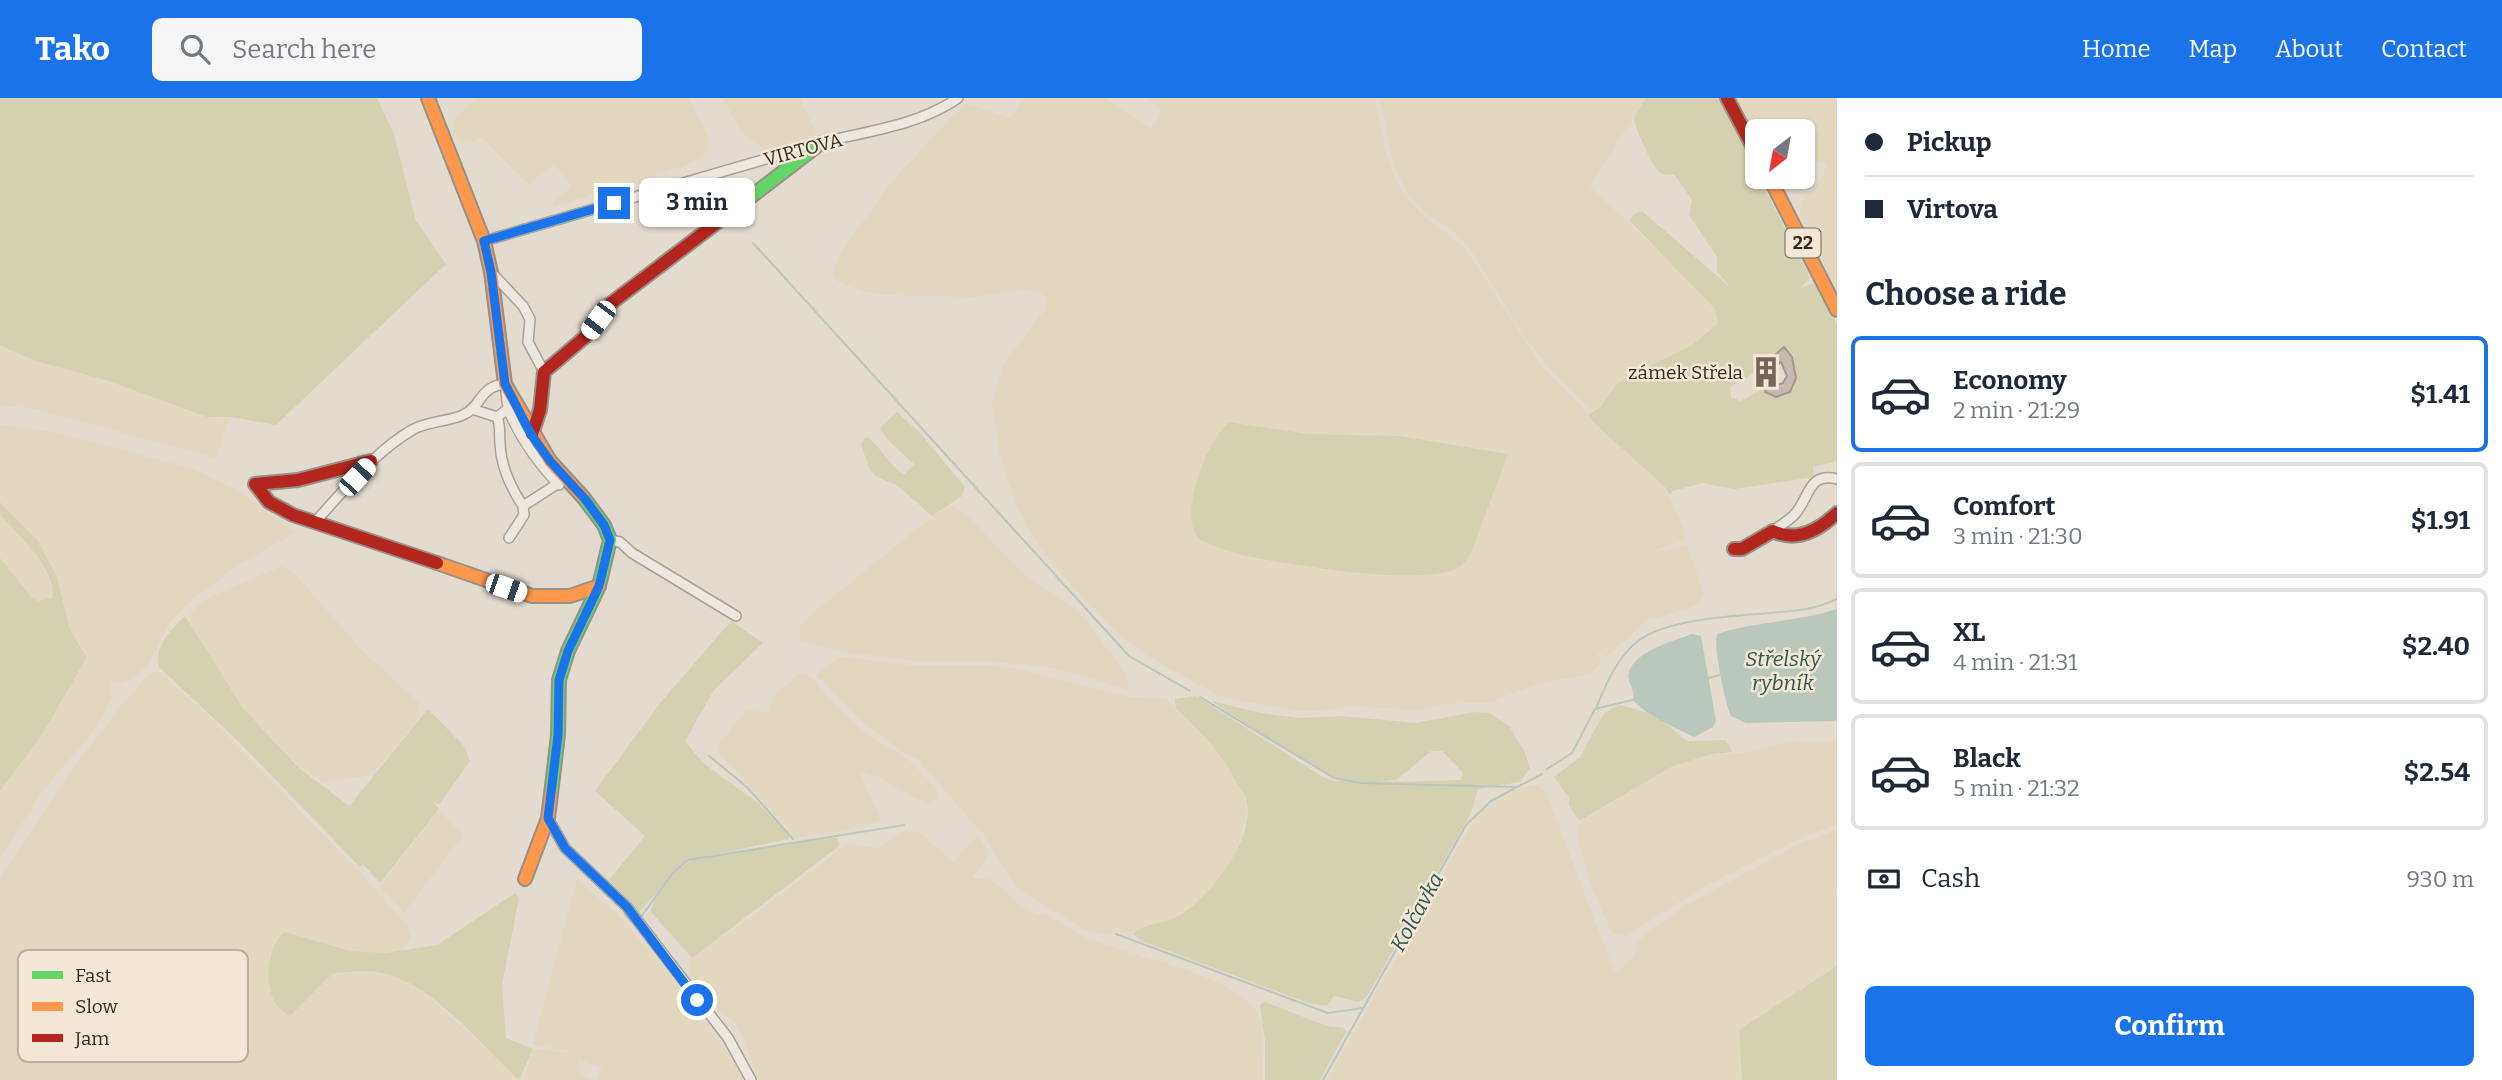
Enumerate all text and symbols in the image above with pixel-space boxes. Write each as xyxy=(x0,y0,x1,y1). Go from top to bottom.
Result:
search box xyxy=(152,18,642,81)
text: Tako xyxy=(35,29,110,69)
icon: search xyxy=(176,30,214,68)
text: Search here xyxy=(232,34,376,65)
text: Home xyxy=(2082,35,2151,63)
text: Map xyxy=(2189,35,2237,63)
text: About xyxy=(2275,35,2343,63)
text: Contact xyxy=(2381,35,2467,63)
north arrow xyxy=(1745,119,1815,189)
map controls xyxy=(1745,119,1815,189)
text: Pickup xyxy=(1907,127,1992,158)
street label: VIRTOVA xyxy=(761,128,845,171)
callout: 3 min xyxy=(638,178,754,228)
route end xyxy=(598,187,630,219)
text: 3 min xyxy=(666,188,728,216)
text: Virtova xyxy=(1907,194,1998,225)
road number: 22 xyxy=(1786,228,1820,258)
text: Choose a ride xyxy=(1865,275,2066,313)
car xyxy=(577,297,620,343)
building icon: zámek Střela xyxy=(1749,355,1783,389)
place label: zámek Střela xyxy=(1628,361,1744,384)
icon: car xyxy=(1869,363,1932,426)
text: Economy xyxy=(1953,365,2067,396)
text: $1.41 xyxy=(2410,379,2470,410)
text: 2 min · 21:29 xyxy=(1953,396,2080,424)
car xyxy=(335,454,380,500)
icon: car xyxy=(1869,489,1932,552)
text: Comfort xyxy=(1953,491,2056,522)
text: $1.91 xyxy=(2411,505,2470,536)
text: 3 min · 21:30 xyxy=(1953,522,2083,550)
car xyxy=(483,571,530,605)
icon: car xyxy=(1869,615,1932,678)
text: XL xyxy=(1953,617,1985,648)
text: $2.40 xyxy=(2402,631,2470,662)
water label: Střelský rybník xyxy=(1745,646,1822,696)
text: 4 min · 21:31 xyxy=(1953,648,2078,676)
icon: car xyxy=(1869,741,1932,804)
text: Black xyxy=(1953,743,2021,774)
text: $2.54 xyxy=(2403,757,2470,788)
text: 5 min · 21:32 xyxy=(1953,774,2080,802)
icon: cash xyxy=(1865,860,1903,898)
text: Cash xyxy=(1921,863,1980,894)
text: 930 m xyxy=(2407,865,2474,893)
water label: Kolčavka xyxy=(1385,868,1449,956)
legend xyxy=(18,950,248,1062)
text: Fast xyxy=(75,964,112,987)
route start xyxy=(681,984,713,1016)
button: Confirm xyxy=(1865,986,2474,1066)
text: Slow xyxy=(75,995,118,1018)
text: Jam xyxy=(74,1027,109,1050)

